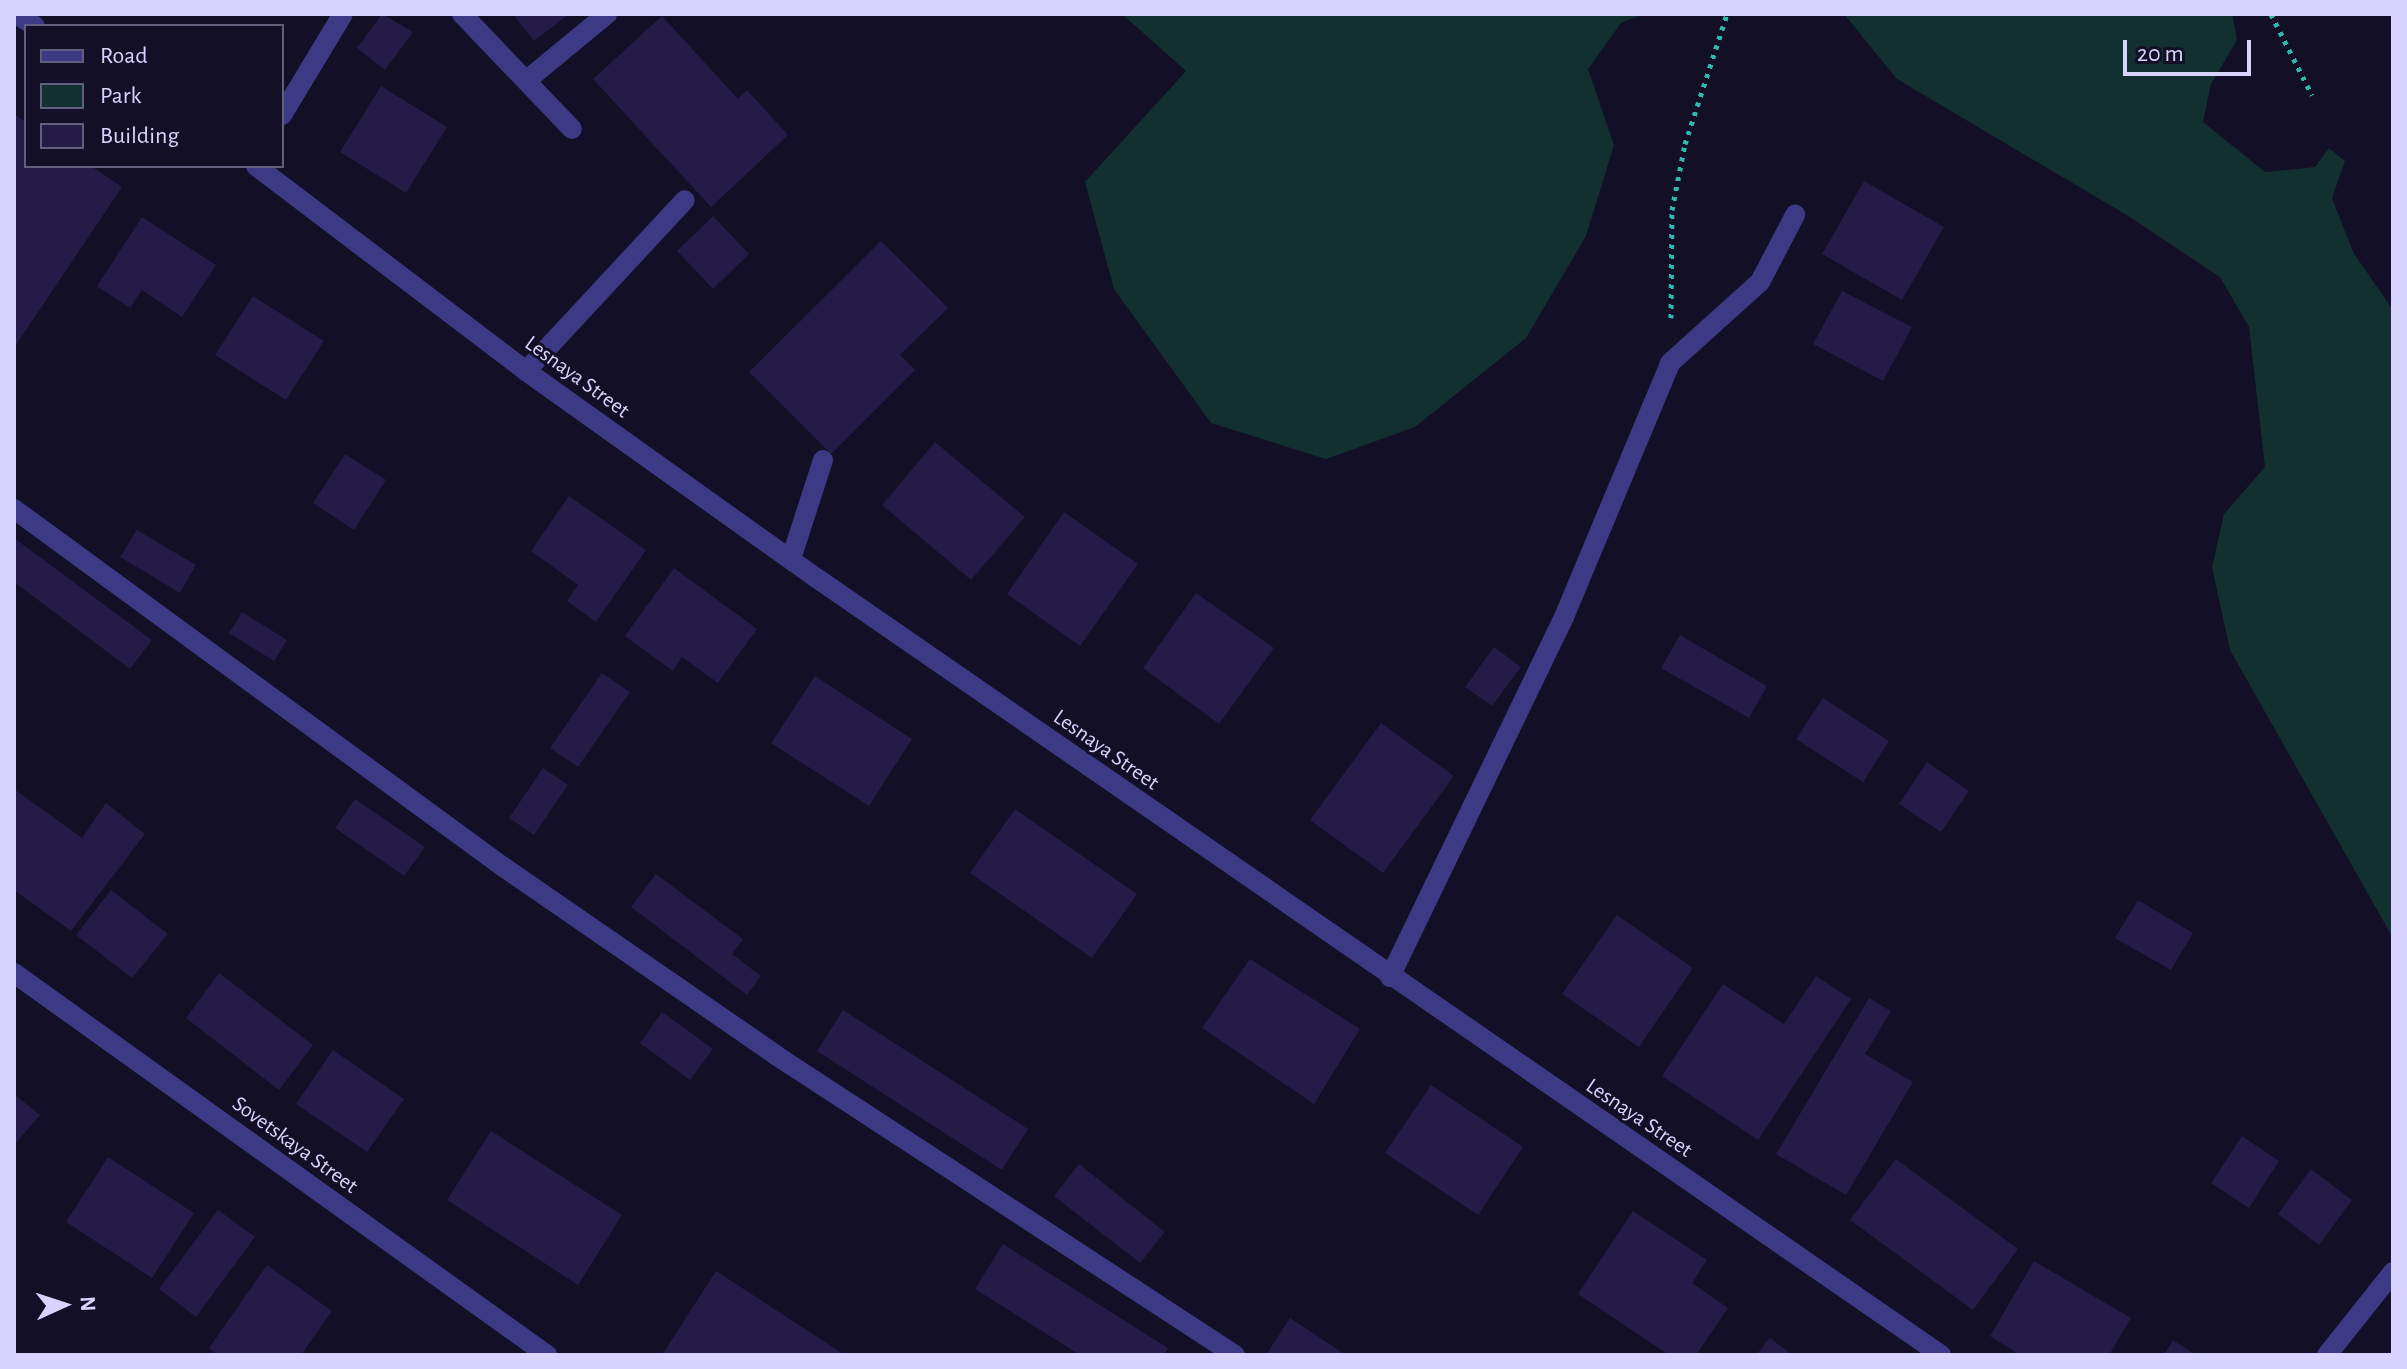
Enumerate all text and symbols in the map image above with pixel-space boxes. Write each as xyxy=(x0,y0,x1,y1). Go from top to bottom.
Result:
legend xyxy=(24,24,284,168)
scale bar xyxy=(2127,24,2255,74)
text: 20 m xyxy=(2137,42,2184,66)
text: Road xyxy=(100,44,148,68)
text: Park xyxy=(100,84,141,108)
text: Building xyxy=(100,124,179,148)
street label: Lesnaya Street xyxy=(519,330,635,424)
street label: Lesnaya Street xyxy=(1048,704,1164,796)
street label: Lesnaya Street xyxy=(1581,1073,1697,1163)
street label: Sovetskaya Street xyxy=(227,1091,363,1199)
north arrow xyxy=(24,1265,104,1345)
text: N xyxy=(77,1296,99,1312)

